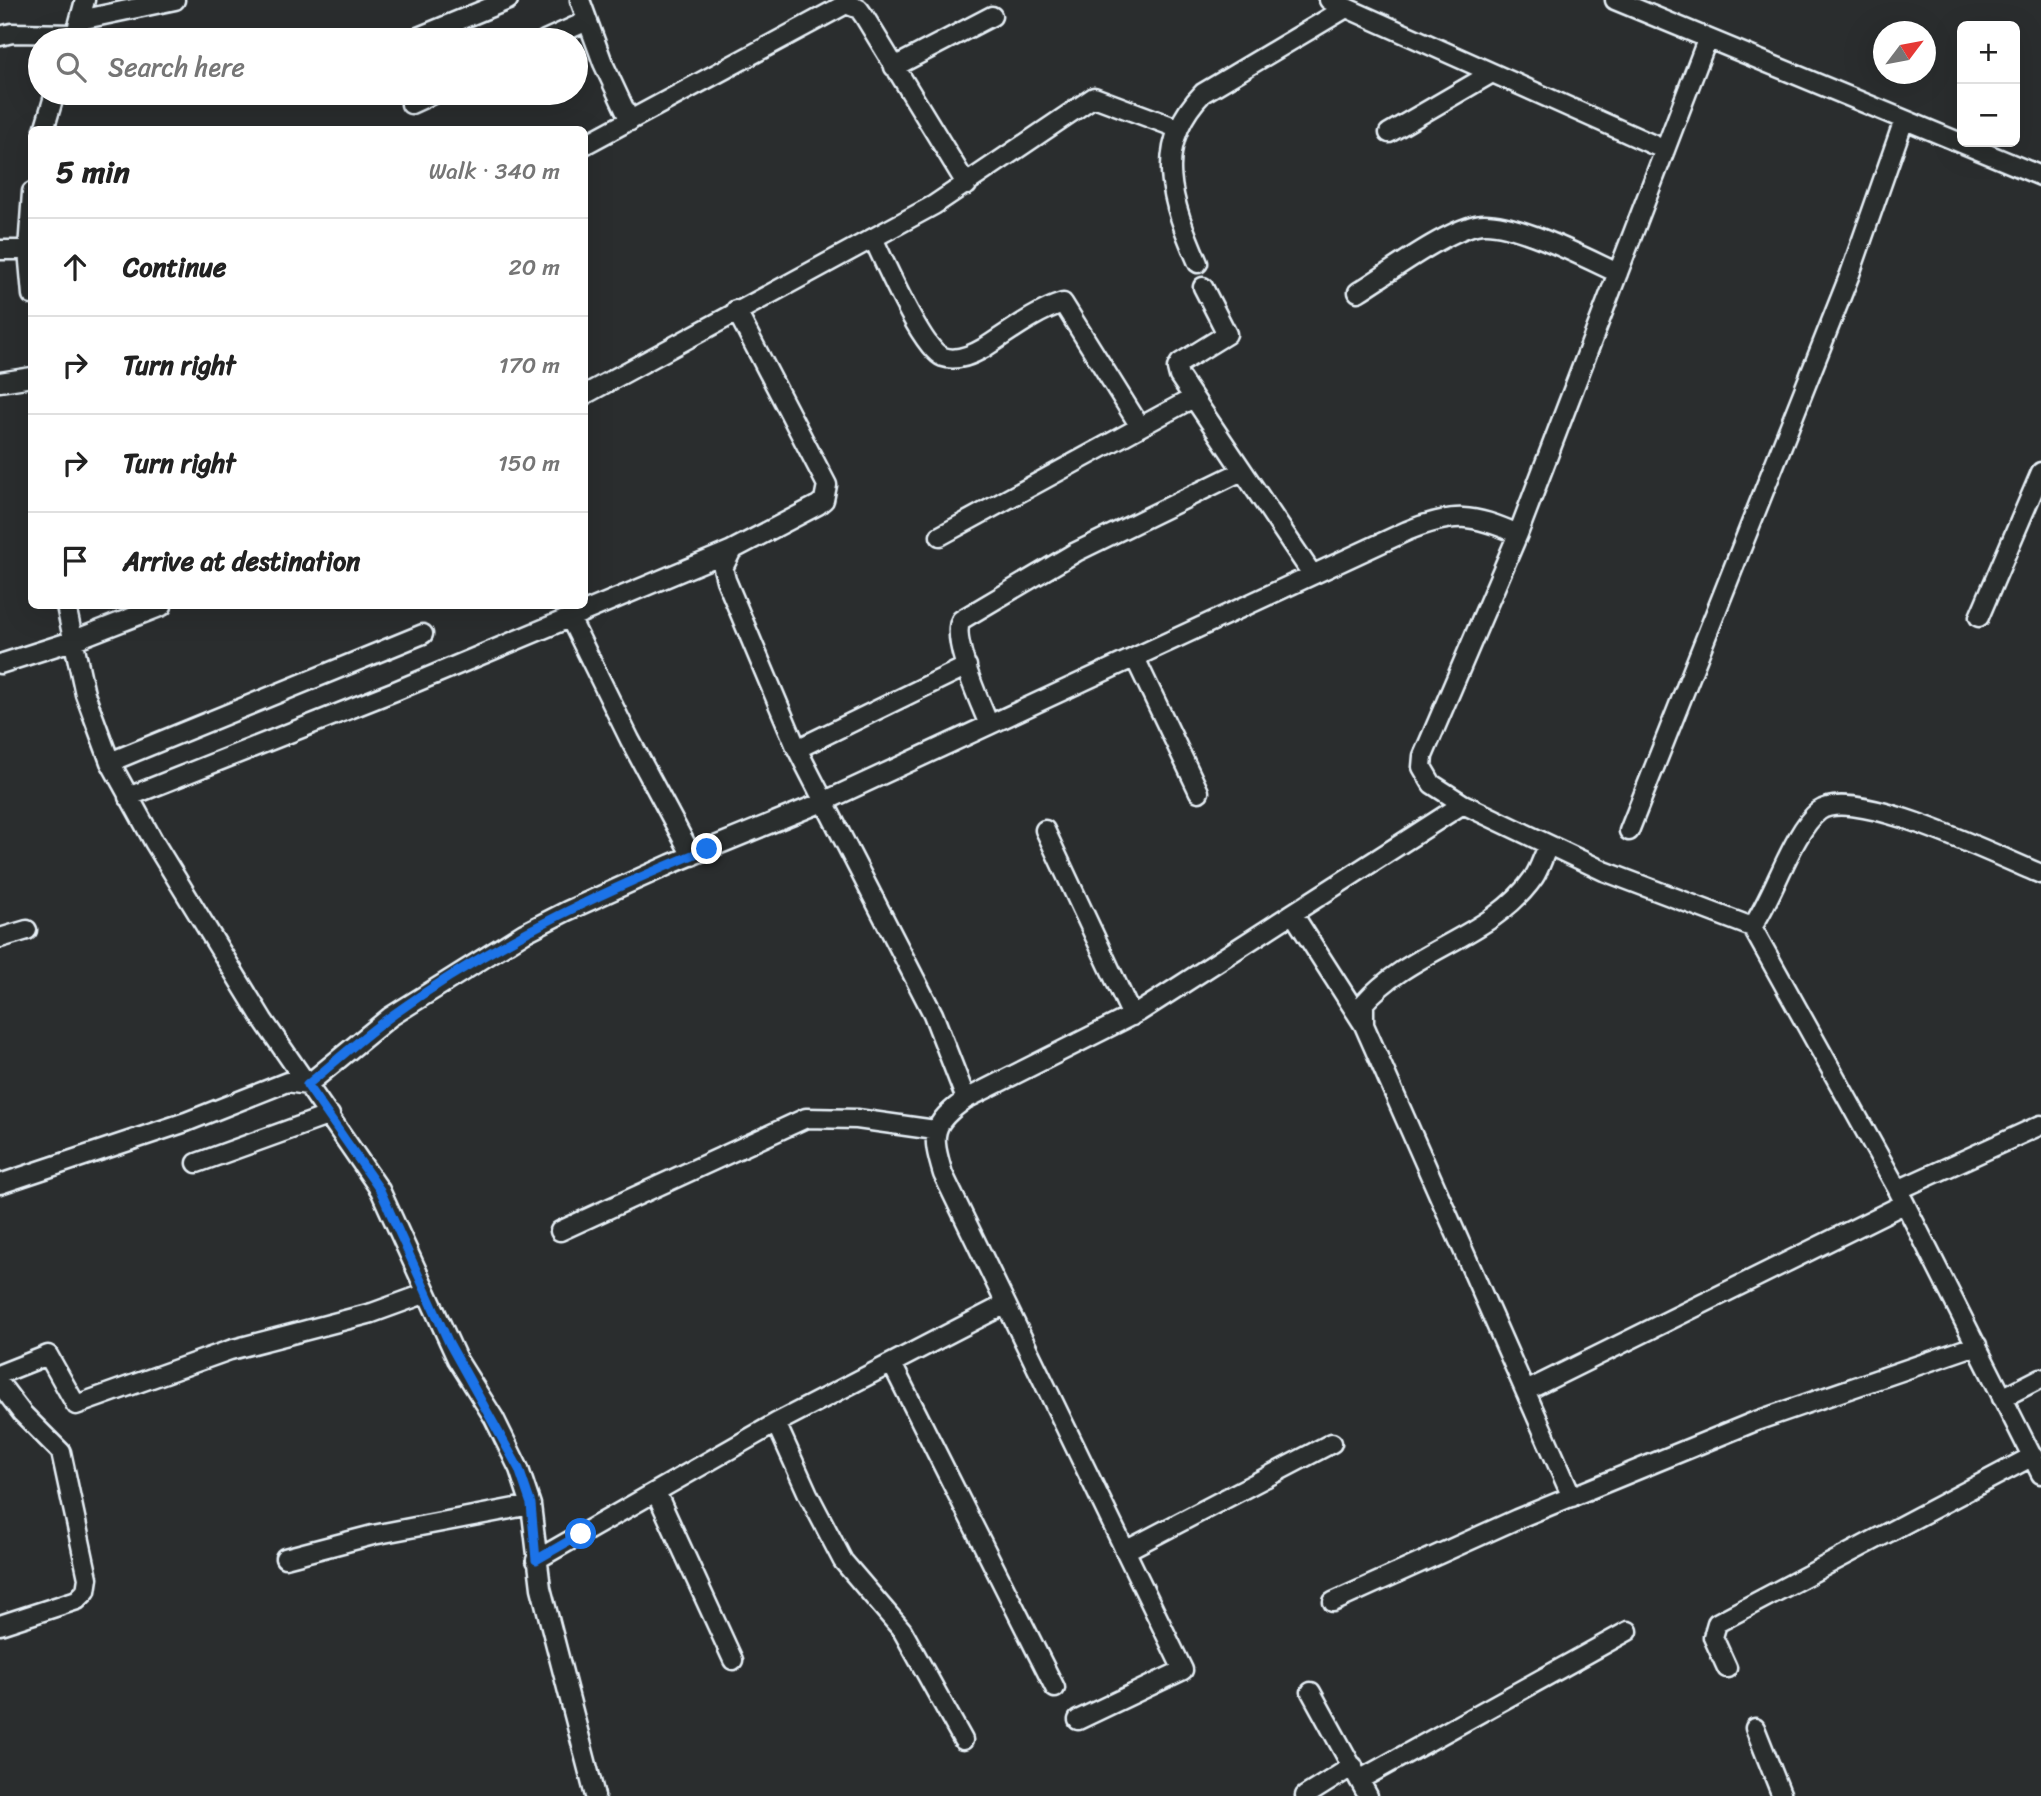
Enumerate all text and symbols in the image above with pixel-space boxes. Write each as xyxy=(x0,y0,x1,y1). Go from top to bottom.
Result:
north arrow xyxy=(1873,21,1936,84)
map controls xyxy=(1957,21,2020,147)
button: + xyxy=(1957,21,2020,84)
search box xyxy=(28,28,588,105)
text: Search here xyxy=(108,44,245,90)
icon: search xyxy=(52,48,90,86)
button: − xyxy=(1957,84,2020,147)
text: 5 min xyxy=(56,145,130,199)
text: Walk · 340 m xyxy=(429,151,560,192)
text: Continue xyxy=(123,244,226,290)
text: 20 m xyxy=(509,247,560,288)
icon: ahead xyxy=(56,248,94,286)
text: Turn right xyxy=(123,342,236,388)
text: 170 m xyxy=(499,345,560,386)
icon: right xyxy=(56,346,94,384)
text: Turn right xyxy=(123,440,236,486)
text: 150 m xyxy=(498,443,560,484)
icon: right xyxy=(56,444,94,482)
text: Arrive at destination xyxy=(123,538,360,584)
icon: arrive xyxy=(56,542,94,580)
route end xyxy=(691,833,722,864)
route start xyxy=(565,1518,596,1549)

